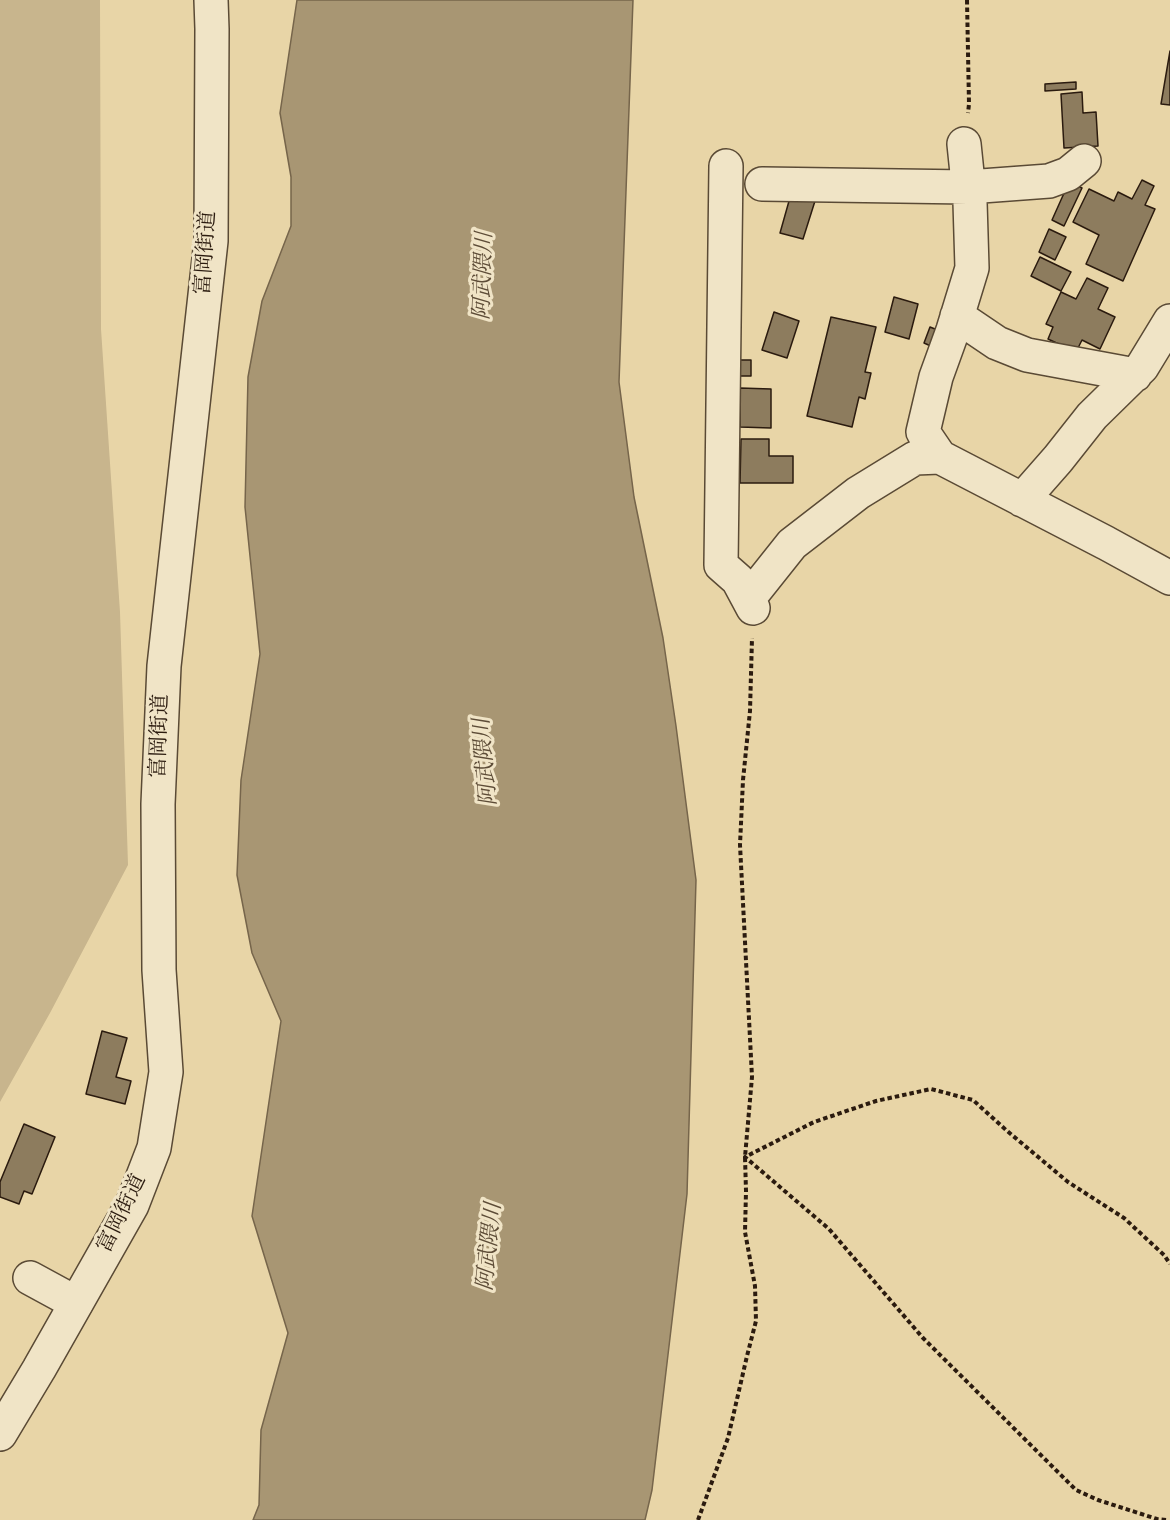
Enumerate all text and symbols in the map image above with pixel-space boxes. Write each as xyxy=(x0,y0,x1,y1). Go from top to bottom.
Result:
street label: 富岡街道 xyxy=(192,210,222,296)
water label: 阿武隈川 xyxy=(470,232,500,320)
street label: 富岡街道 xyxy=(147,694,175,778)
water label: 阿武隈川 xyxy=(470,717,504,807)
street label: 富岡街道 xyxy=(93,1171,153,1257)
water label: 阿武隈川 xyxy=(473,1202,509,1292)

